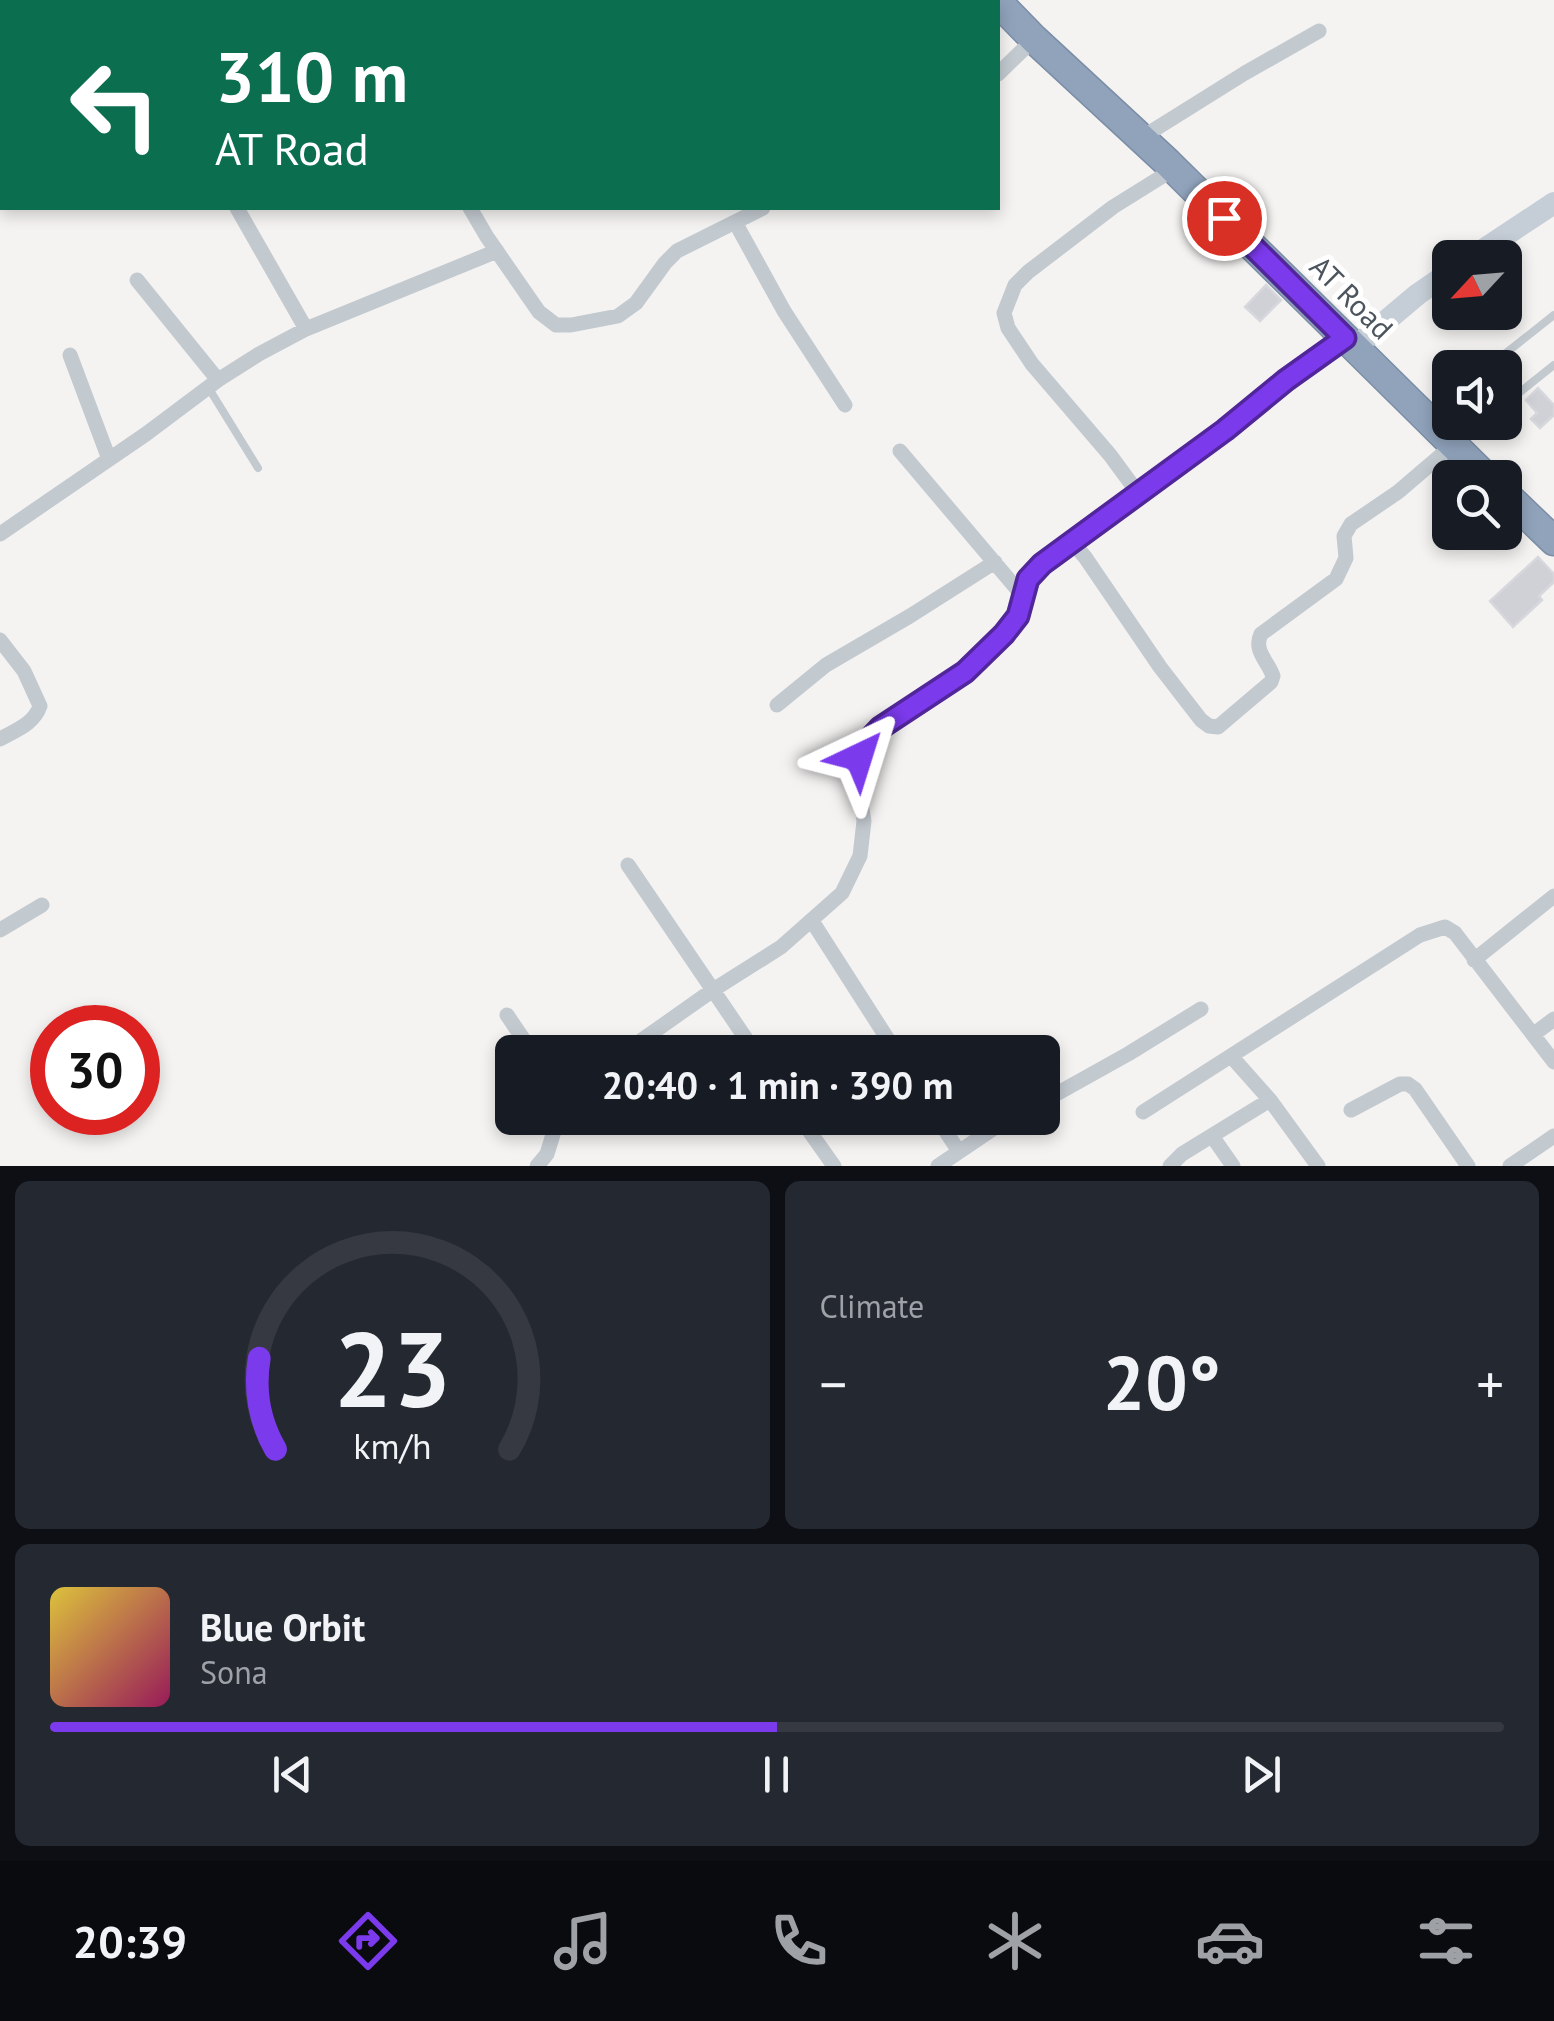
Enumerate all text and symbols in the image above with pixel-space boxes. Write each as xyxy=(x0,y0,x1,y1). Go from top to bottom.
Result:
text: 310 m xyxy=(215,31,408,121)
icon: left xyxy=(50,40,180,170)
text: AT Road xyxy=(215,119,369,177)
pin xyxy=(1182,176,1267,261)
icon: arrive xyxy=(1197,191,1252,246)
north arrow xyxy=(1432,240,1522,330)
map controls xyxy=(1432,240,1522,550)
street label: AT Road xyxy=(1302,247,1402,347)
button: sound xyxy=(1432,350,1522,440)
button: search xyxy=(1432,460,1522,550)
position arrow xyxy=(807,705,911,809)
speed limit sign: 30 xyxy=(30,1005,160,1135)
text: 20:40 · 1 min · 390 m xyxy=(602,1060,953,1109)
text: Climate xyxy=(820,1285,924,1327)
text: 23 xyxy=(333,1301,451,1436)
text: 20° xyxy=(1103,1334,1221,1431)
text: − xyxy=(820,1348,847,1419)
text: + xyxy=(1476,1348,1504,1419)
text: km/h xyxy=(353,1423,431,1469)
text: Blue Orbit xyxy=(200,1602,365,1651)
text: Sona xyxy=(200,1651,268,1693)
icon: previous xyxy=(265,1747,320,1802)
icon: pause xyxy=(749,1747,804,1802)
icon: next xyxy=(1234,1747,1289,1802)
icon: directions xyxy=(333,1906,403,1976)
icon: music xyxy=(548,1906,618,1976)
icon: phone xyxy=(764,1906,834,1976)
icon: climate xyxy=(980,1906,1050,1976)
icon: car xyxy=(1195,1906,1265,1976)
icon: filters xyxy=(1411,1906,1481,1976)
text: 20:39 xyxy=(73,1912,187,1970)

